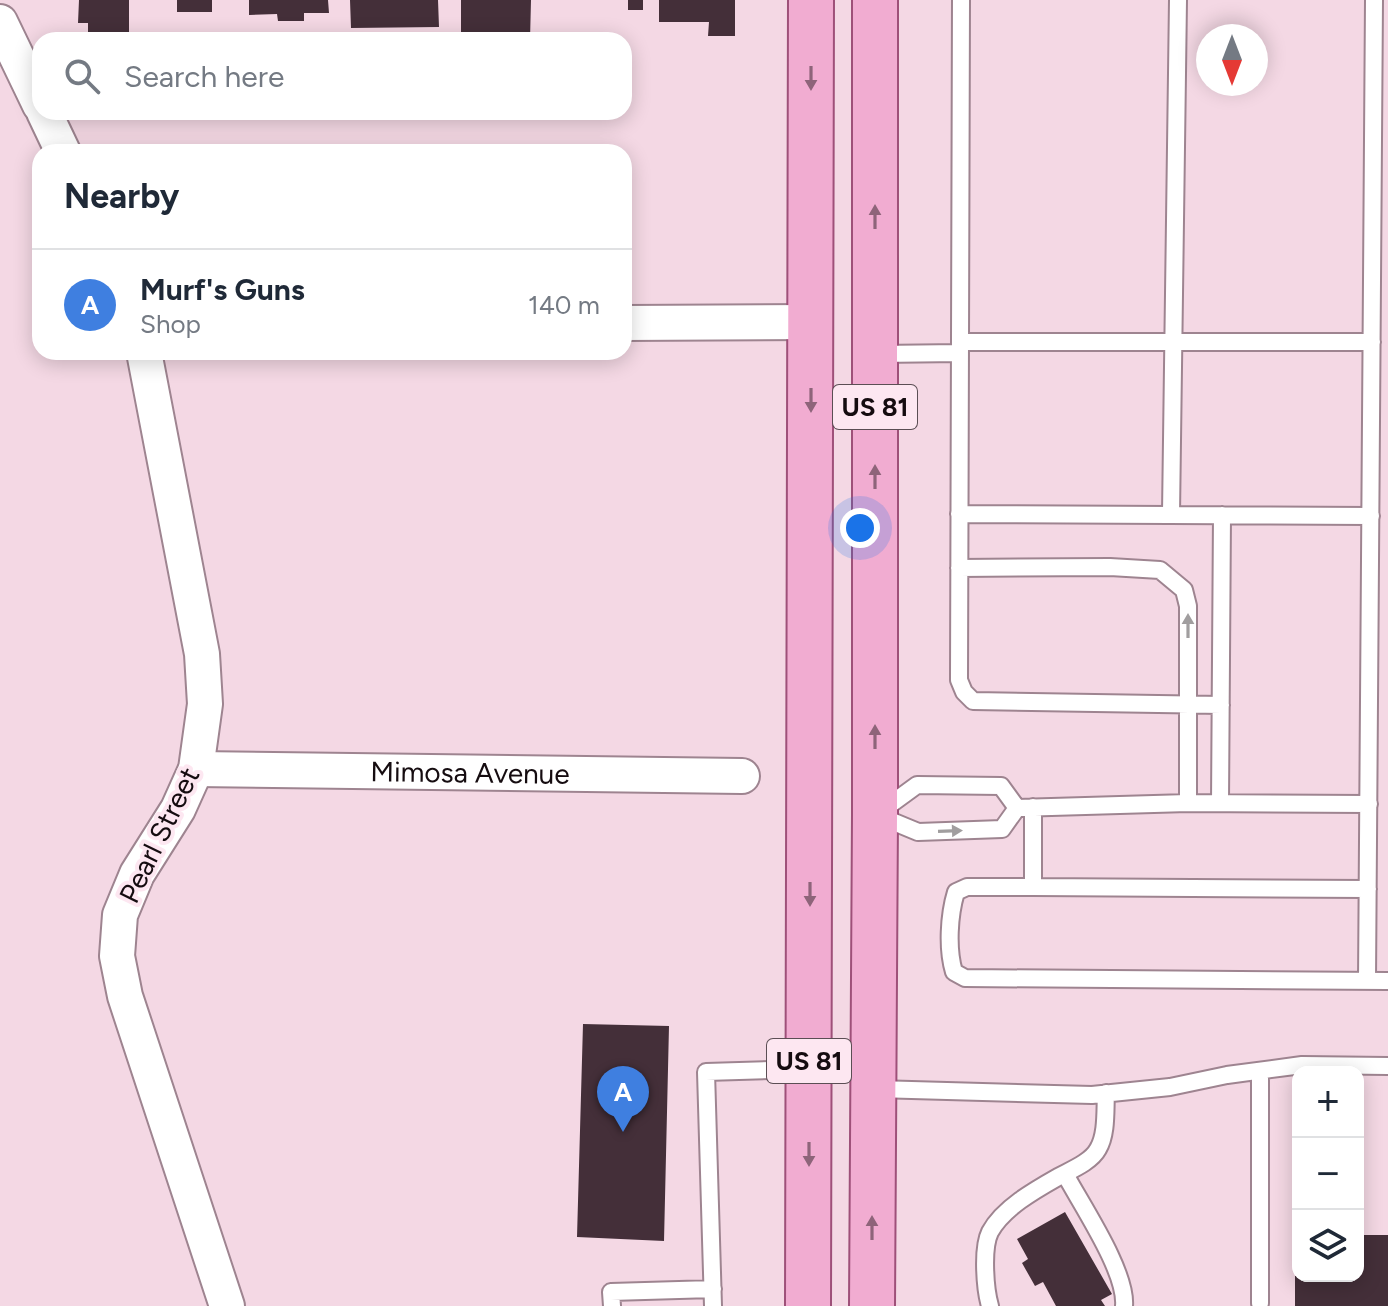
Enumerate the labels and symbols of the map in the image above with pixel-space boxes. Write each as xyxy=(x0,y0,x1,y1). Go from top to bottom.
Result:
north arrow xyxy=(1196,24,1268,96)
one-way arrow xyxy=(805,66,817,91)
one-way arrow xyxy=(869,204,881,229)
road number: US 81 xyxy=(833,385,917,429)
one-way arrow xyxy=(805,388,817,413)
one-way arrow xyxy=(869,464,881,489)
your location xyxy=(840,508,880,548)
one-way arrow xyxy=(1182,613,1194,638)
one-way arrow xyxy=(869,724,881,749)
street label: Mimosa Avenue xyxy=(370,754,570,791)
street label: Pearl Street xyxy=(112,762,206,908)
one-way arrow xyxy=(938,825,963,838)
one-way arrow xyxy=(804,882,816,907)
road number: US 81 xyxy=(767,1039,851,1083)
pin: A xyxy=(597,1066,649,1132)
one-way arrow xyxy=(803,1142,815,1167)
one-way arrow xyxy=(866,1215,878,1240)

